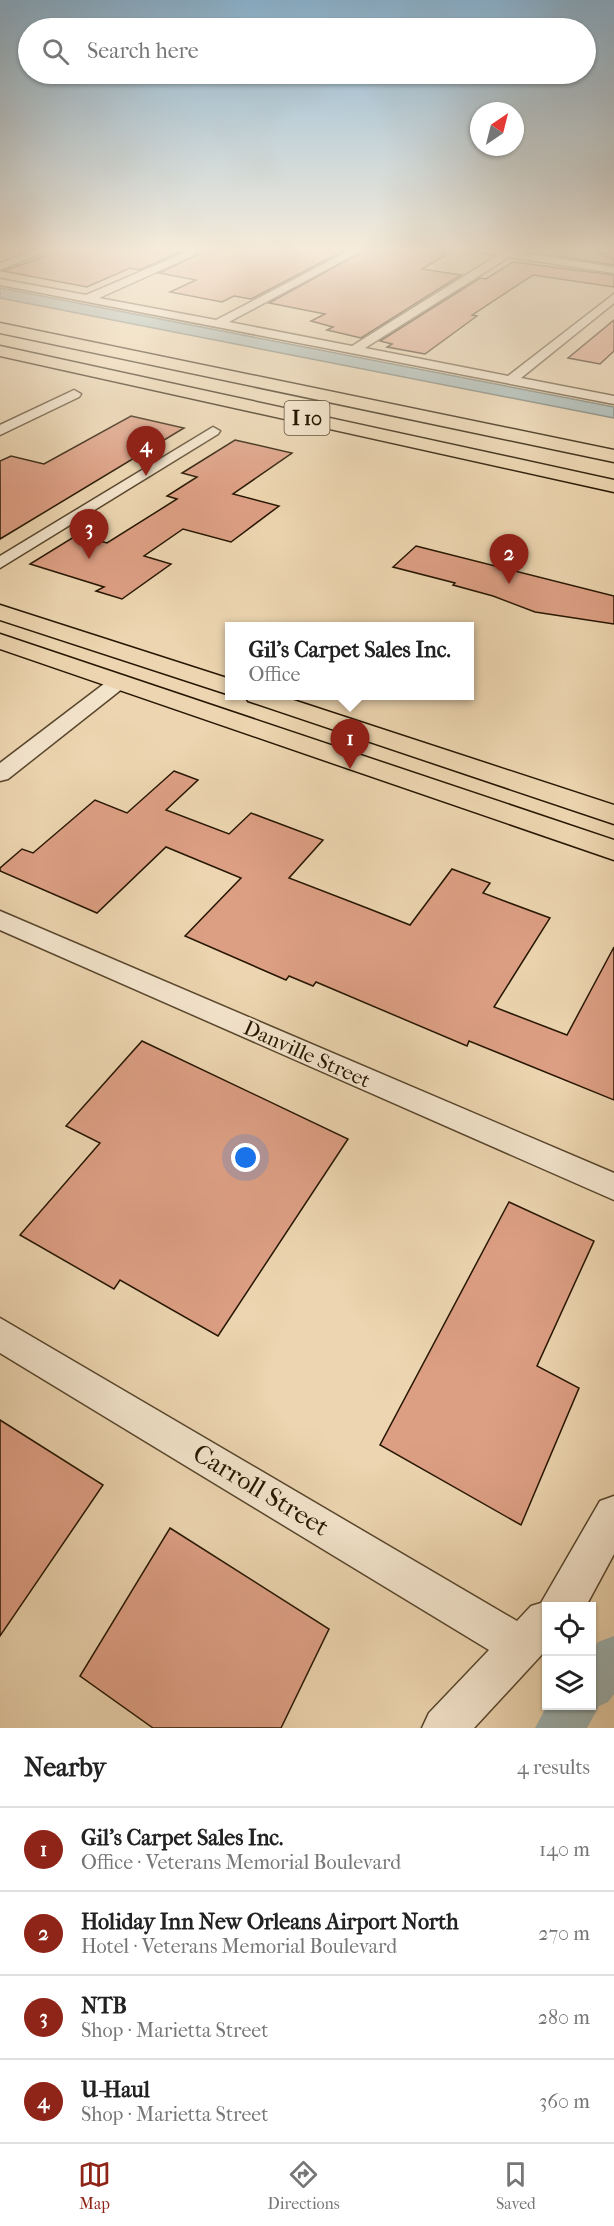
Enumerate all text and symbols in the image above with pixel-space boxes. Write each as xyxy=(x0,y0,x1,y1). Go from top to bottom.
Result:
search box xyxy=(18,18,596,84)
icon: search xyxy=(39,35,72,68)
text: Search here xyxy=(87,38,199,64)
north arrow xyxy=(470,102,524,156)
road number: I 10 xyxy=(284,401,330,435)
pin: 4 xyxy=(126,426,166,476)
pin: 3 xyxy=(70,510,109,559)
pin: 2 xyxy=(490,534,528,584)
popup xyxy=(225,622,474,700)
text: Gil's Carpet Sales Inc. xyxy=(248,637,451,663)
text: Office xyxy=(248,663,300,686)
pin: 1 xyxy=(330,720,370,769)
street label: Danville Street xyxy=(240,1015,374,1093)
your location xyxy=(231,1143,260,1172)
street label: Carroll Street xyxy=(187,1437,335,1543)
map controls xyxy=(542,1602,596,1710)
button: locate xyxy=(542,1602,596,1656)
button: layers xyxy=(542,1656,596,1710)
text: Nearby xyxy=(24,1752,106,1783)
text: 4 results xyxy=(517,1756,590,1779)
text: Gil's Carpet Sales Inc. xyxy=(81,1825,283,1851)
text: 1 xyxy=(40,1838,47,1861)
text: 140 m xyxy=(539,1838,590,1861)
text: Office · Veterans Memorial Boulevard xyxy=(81,1851,401,1874)
text: Holiday Inn New Orleans Airport North xyxy=(81,1909,459,1935)
text: 2 xyxy=(38,1922,49,1945)
text: 270 m xyxy=(538,1922,590,1945)
text: Hotel · Veterans Memorial Boulevard xyxy=(81,1935,397,1958)
text: NTB xyxy=(81,1993,127,2019)
text: 3 xyxy=(39,2006,48,2029)
text: 280 m xyxy=(538,2006,590,2029)
text: Shop · Marietta Street xyxy=(81,2019,268,2042)
text: U-Haul xyxy=(81,2077,150,2103)
text: 4 xyxy=(38,2090,49,2113)
text: 360 m xyxy=(539,2090,590,2113)
text: Shop · Marietta Street xyxy=(81,2103,268,2126)
tab: Map xyxy=(78,2158,111,2213)
tab: Directions xyxy=(268,2158,340,2213)
tab: Saved xyxy=(496,2158,536,2213)

